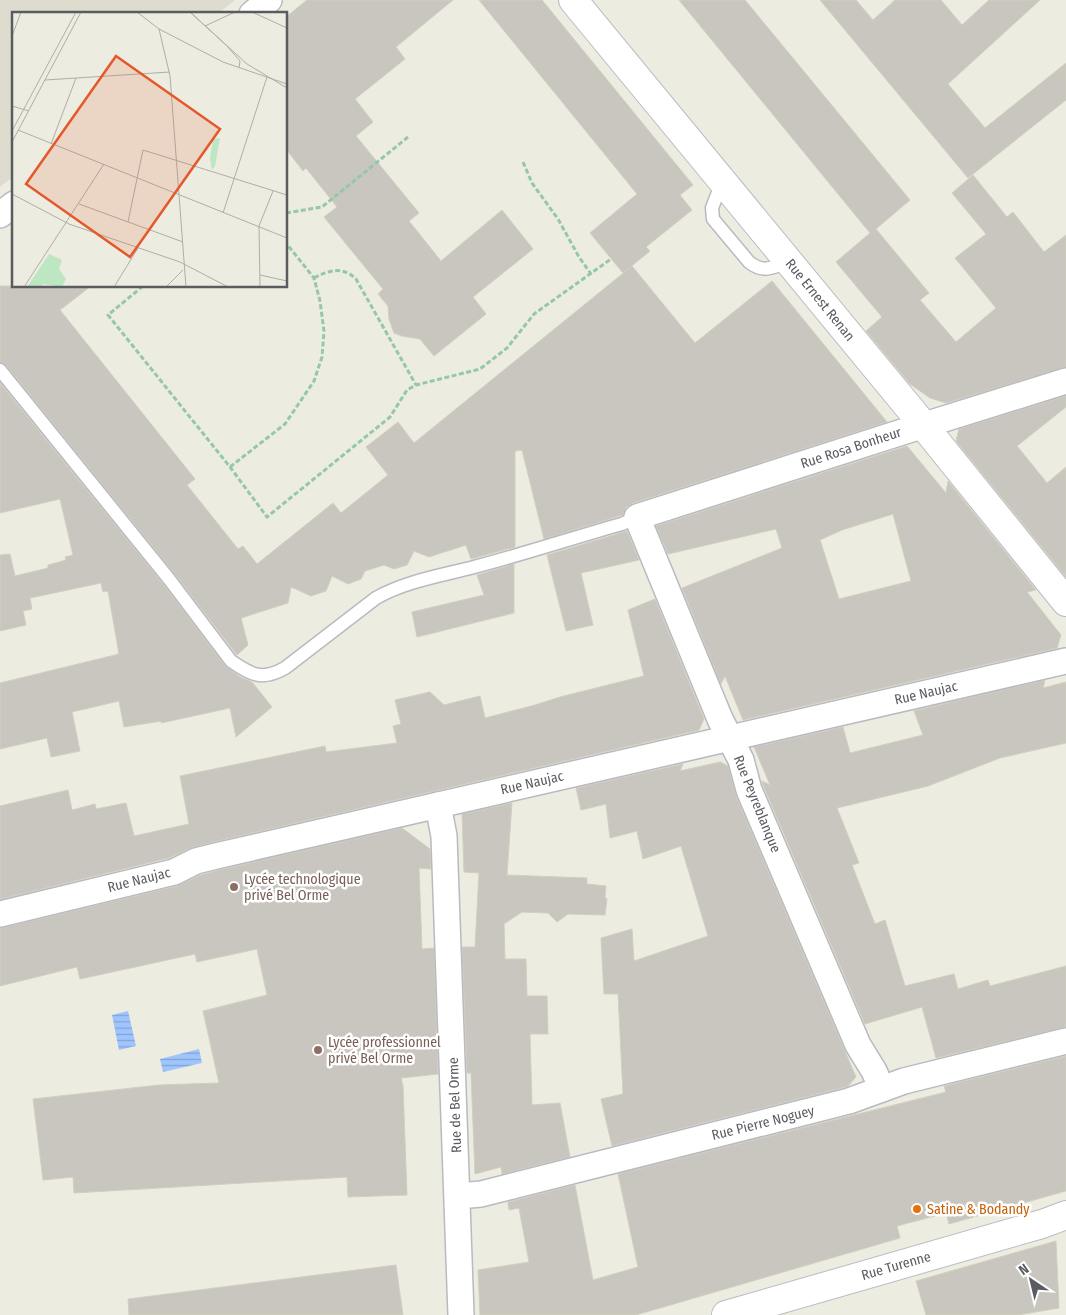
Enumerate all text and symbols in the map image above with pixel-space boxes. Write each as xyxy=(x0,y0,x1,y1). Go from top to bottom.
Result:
inset map xyxy=(12,12,288,288)
street label: Rue Ernest Renan xyxy=(782,256,858,344)
street label: Rue Rosa Bonheur xyxy=(799,424,904,472)
street label: Rue Naujac xyxy=(893,677,959,709)
street label: Rue Peyreblanque xyxy=(730,753,784,855)
street label: Rue Naujac xyxy=(499,767,565,799)
street label: Rue Naujac xyxy=(106,864,172,896)
place label: Lycée technologique privé Bel Orme xyxy=(244,871,361,904)
marker: Lycée technologique privé Bel Orme xyxy=(228,881,240,893)
place label: Lycée professionnel privé Bel Orme xyxy=(328,1034,441,1067)
marker: Lycée professionnel privé Bel Orme xyxy=(312,1044,324,1056)
street label: Rue de Bel Orme xyxy=(445,1057,465,1153)
street label: Rue Pierre Noguey xyxy=(710,1102,817,1144)
place label: Satine & Bodandy xyxy=(927,1201,1030,1218)
marker: Satine & Bodandy xyxy=(911,1203,923,1215)
street label: Rue Turenne xyxy=(859,1248,933,1284)
north arrow xyxy=(1006,1255,1056,1305)
text: N xyxy=(1016,1260,1032,1279)

